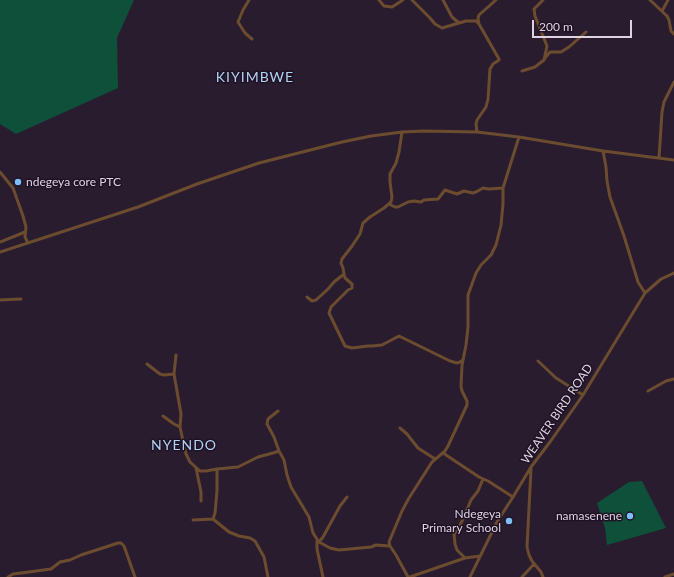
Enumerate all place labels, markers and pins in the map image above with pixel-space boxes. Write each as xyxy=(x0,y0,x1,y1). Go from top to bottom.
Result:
place label: ndegeya core PTC xyxy=(26,175,121,189)
marker: ndegeya core PTC xyxy=(13,177,23,187)
place label: Ndegeya Primary School xyxy=(422,507,501,535)
place label: namasenene xyxy=(556,509,622,523)
marker: namasenene xyxy=(625,511,635,521)
marker: Ndegeya Primary School xyxy=(504,516,514,526)

